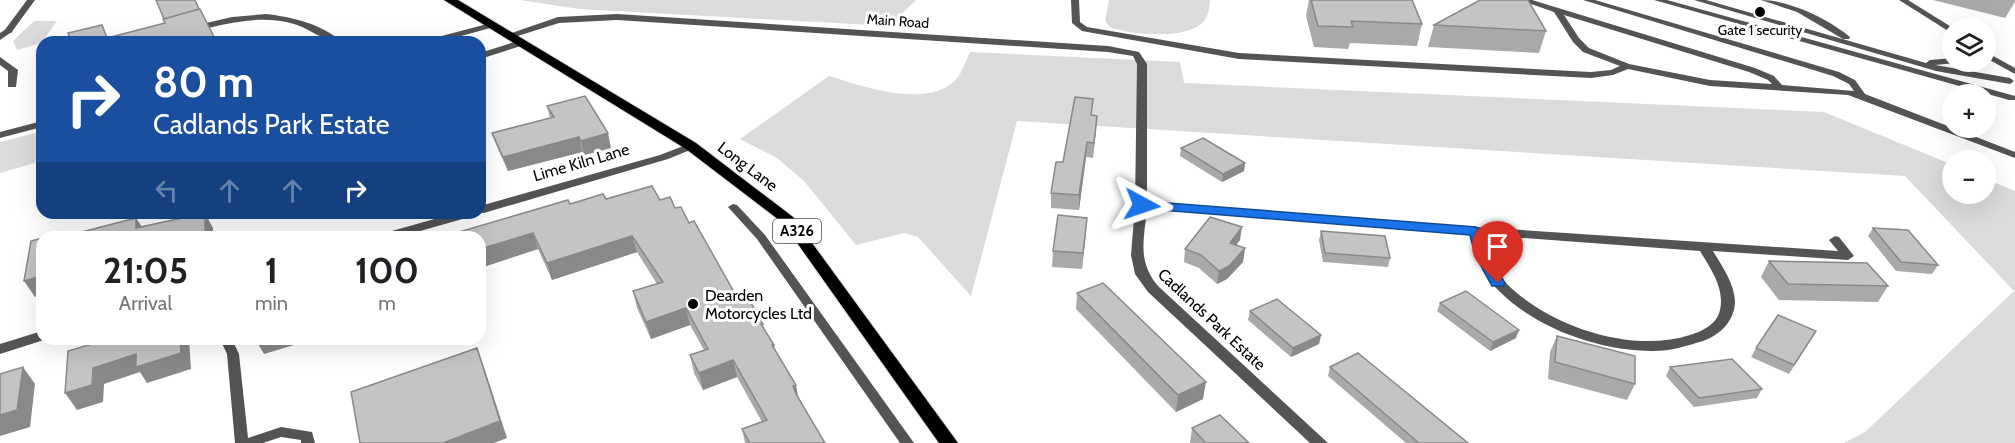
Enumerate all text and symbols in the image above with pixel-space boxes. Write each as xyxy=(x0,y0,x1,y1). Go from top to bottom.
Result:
marker: Gate 1 security xyxy=(1753,5,1767,19)
street label: Main Road xyxy=(866,10,930,32)
map controls xyxy=(1942,18,1996,204)
button: layers xyxy=(1942,18,1996,72)
place label: Gate 1 security xyxy=(1718,21,1802,39)
text: 80 m xyxy=(153,56,254,108)
icon: right xyxy=(54,60,132,138)
button: + xyxy=(1942,84,1996,138)
text: Cadlands Park Estate xyxy=(153,108,390,141)
street label: Long Lane xyxy=(714,138,781,195)
street label: Lime Kiln Lane xyxy=(531,140,631,185)
button: − xyxy=(1942,150,1996,204)
position arrow xyxy=(1110,173,1174,237)
icon: left xyxy=(150,174,183,207)
icon: ahead xyxy=(213,174,246,207)
icon: ahead xyxy=(276,174,309,207)
icon: right xyxy=(339,174,372,207)
road number: A326 xyxy=(773,219,821,243)
pin xyxy=(1472,221,1523,283)
icon: arrive xyxy=(1481,230,1514,263)
text: 21:05 xyxy=(103,248,188,292)
text: 1 xyxy=(265,248,278,292)
text: 100 xyxy=(355,248,419,292)
street label: Cadlands Park Estate xyxy=(1154,265,1269,374)
place label: Dearden Motorcycles Ltd xyxy=(705,286,812,323)
text: Arrival xyxy=(119,291,172,315)
text: min xyxy=(255,291,288,315)
text: m xyxy=(378,291,396,315)
marker: Dearden Motorcycles Ltd xyxy=(686,297,700,311)

